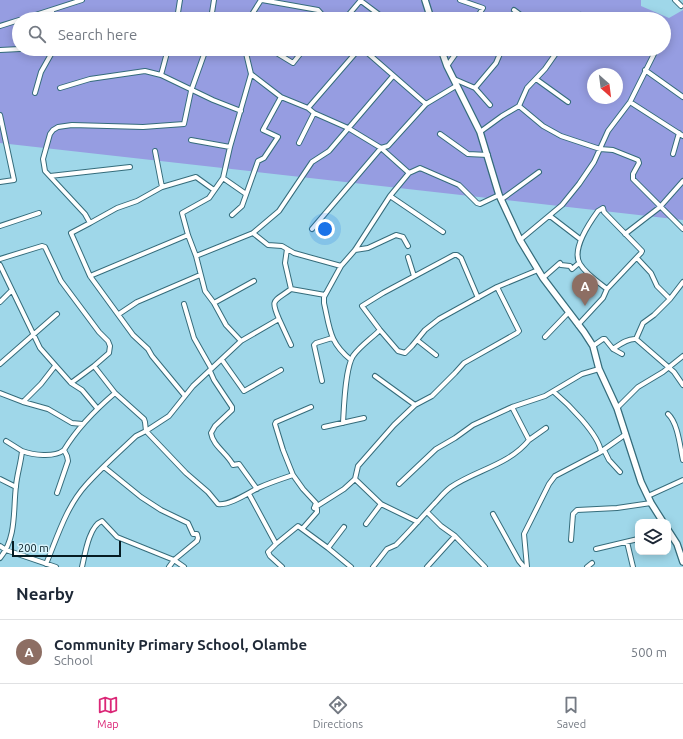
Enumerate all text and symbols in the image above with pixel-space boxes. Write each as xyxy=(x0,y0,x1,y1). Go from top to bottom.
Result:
search box xyxy=(12,12,671,56)
icon: search xyxy=(26,23,48,45)
text: Search here xyxy=(58,26,137,43)
north arrow xyxy=(587,68,623,104)
your location xyxy=(315,219,335,239)
pin: A xyxy=(572,273,598,306)
map controls xyxy=(635,519,671,555)
button: layers xyxy=(635,519,671,555)
scale bar xyxy=(12,539,121,558)
text: 200 m xyxy=(18,542,49,554)
text: Nearby xyxy=(16,584,74,603)
text: Community Primary School, Olambe xyxy=(54,636,307,653)
text: A xyxy=(24,645,34,659)
text: 500 m xyxy=(631,645,667,659)
text: School xyxy=(54,653,93,667)
tab: Map xyxy=(97,694,119,730)
tab: Directions xyxy=(313,694,363,730)
tab: Saved xyxy=(557,694,586,730)

